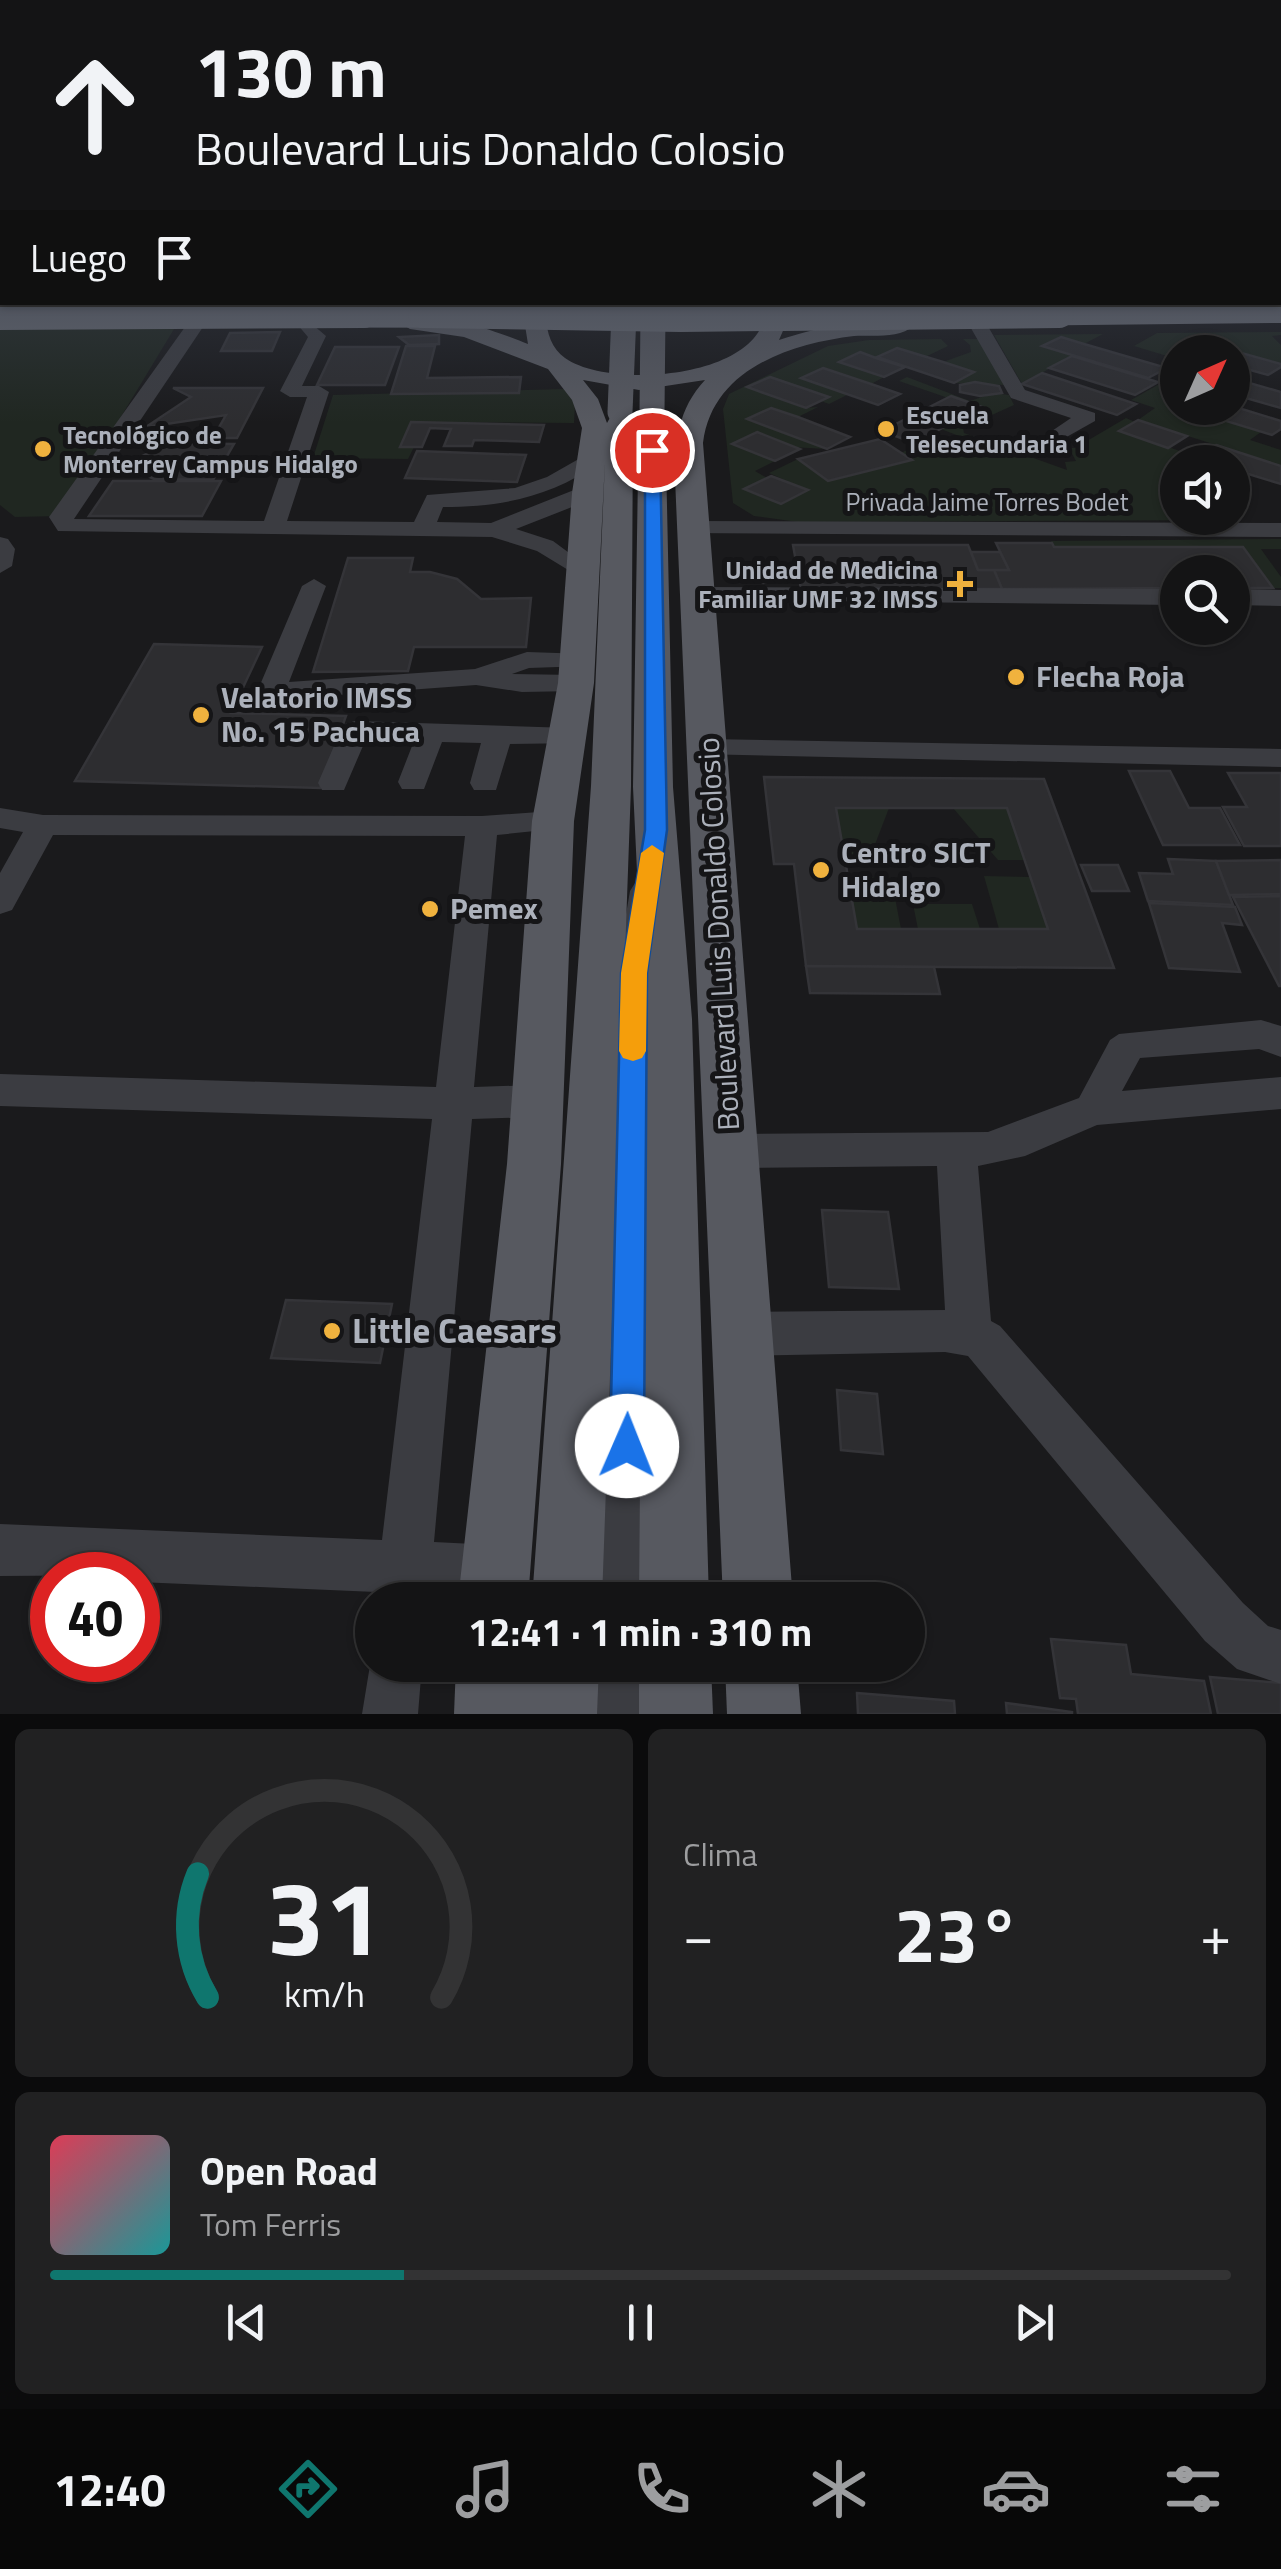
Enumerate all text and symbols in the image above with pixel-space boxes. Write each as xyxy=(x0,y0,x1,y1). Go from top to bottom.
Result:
text: 130 m xyxy=(195,18,387,124)
icon: ahead xyxy=(30,40,160,170)
text: Boulevard Luis Donaldo Colosio xyxy=(195,114,785,182)
text: Luego xyxy=(30,229,127,287)
icon: arrive xyxy=(147,230,202,285)
north arrow xyxy=(1160,335,1250,425)
map controls xyxy=(1160,335,1250,645)
place label: Escuela Telesecundaria 1 xyxy=(906,396,1088,463)
pin xyxy=(610,408,695,493)
place label: Tecnológico de Monterrey Campus Hidalgo xyxy=(63,416,358,483)
marker: Escuela Telesecundaria 1 xyxy=(875,418,897,440)
icon: arrive xyxy=(625,423,680,478)
marker: Tecnológico de Monterrey Campus Hidalgo xyxy=(32,438,54,460)
button: sound xyxy=(1160,445,1250,535)
street label: Privada Jaime Torres Bodet xyxy=(846,483,1129,521)
place label: Unidad de Medicina Familiar UMF 32 IMSS xyxy=(698,551,938,618)
button: search xyxy=(1160,555,1250,645)
marker: Unidad de Medicina Familiar UMF 32 IMSS xyxy=(947,571,973,597)
place label: Flecha Roja xyxy=(1036,653,1185,699)
marker: Flecha Roja xyxy=(1005,666,1027,688)
place label: Velatorio IMSS No. 15 Pachuca xyxy=(221,674,420,754)
marker: Velatorio IMSS No. 15 Pachuca xyxy=(190,704,212,726)
street label: Boulevard Luis Donaldo Colosio xyxy=(685,736,751,1132)
place label: Centro SICT Hidalgo xyxy=(841,829,991,909)
marker: Centro SICT Hidalgo xyxy=(810,859,832,881)
place label: Pemex xyxy=(450,885,538,931)
marker: Pemex xyxy=(419,898,441,920)
place label: Little Caesars xyxy=(352,1303,557,1357)
marker: Little Caesars xyxy=(321,1320,343,1342)
position arrow xyxy=(575,1394,679,1498)
speed limit sign: 40 xyxy=(30,1552,160,1682)
text: 12:41 · 1 min · 310 m xyxy=(468,1603,812,1661)
text: Clima xyxy=(683,1830,758,1878)
text: 31 xyxy=(266,1837,382,1995)
text: 23° xyxy=(894,1877,1020,1991)
text: − xyxy=(683,1893,714,1976)
text: + xyxy=(1200,1893,1231,1976)
text: km/h xyxy=(284,1966,364,2021)
text: Open Road xyxy=(200,2142,378,2200)
text: Tom Ferris xyxy=(200,2200,341,2248)
icon: previous xyxy=(219,2295,274,2350)
icon: pause xyxy=(613,2295,668,2350)
icon: next xyxy=(1007,2295,1062,2350)
icon: directions xyxy=(273,2454,343,2524)
icon: music xyxy=(450,2454,520,2524)
icon: phone xyxy=(627,2454,697,2524)
icon: climate xyxy=(804,2454,874,2524)
icon: car xyxy=(981,2454,1051,2524)
icon: filters xyxy=(1158,2454,1228,2524)
text: 12:40 xyxy=(53,2455,166,2523)

